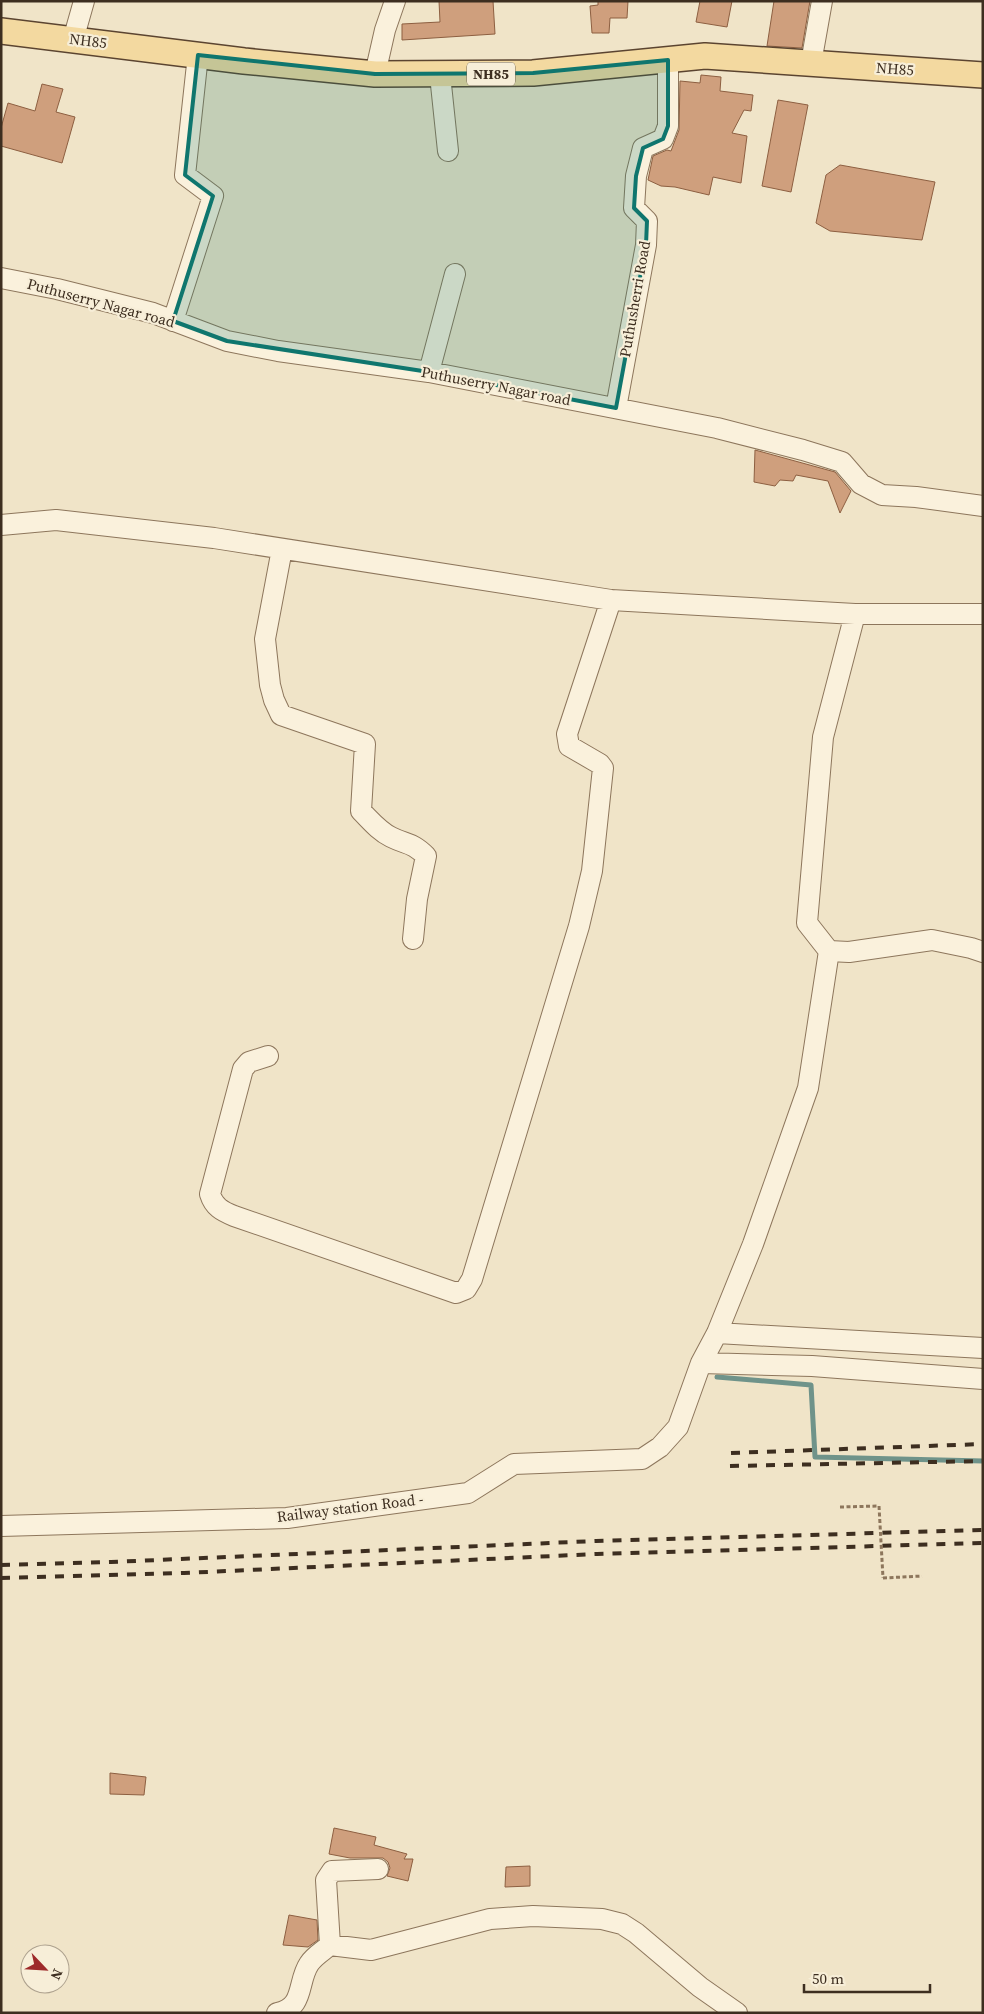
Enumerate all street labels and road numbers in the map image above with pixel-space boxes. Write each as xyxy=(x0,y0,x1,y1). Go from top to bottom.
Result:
street label: NH85 xyxy=(68,28,108,53)
street label: NH85 xyxy=(875,57,915,80)
road number: NH85 xyxy=(467,62,515,86)
street label: Puthusherri Road xyxy=(614,239,655,359)
street label: Puthuserry Nagar road xyxy=(25,273,178,332)
street label: Puthuserry Nagar road xyxy=(419,361,573,410)
street label: Railway station Road - xyxy=(275,1488,425,1527)

